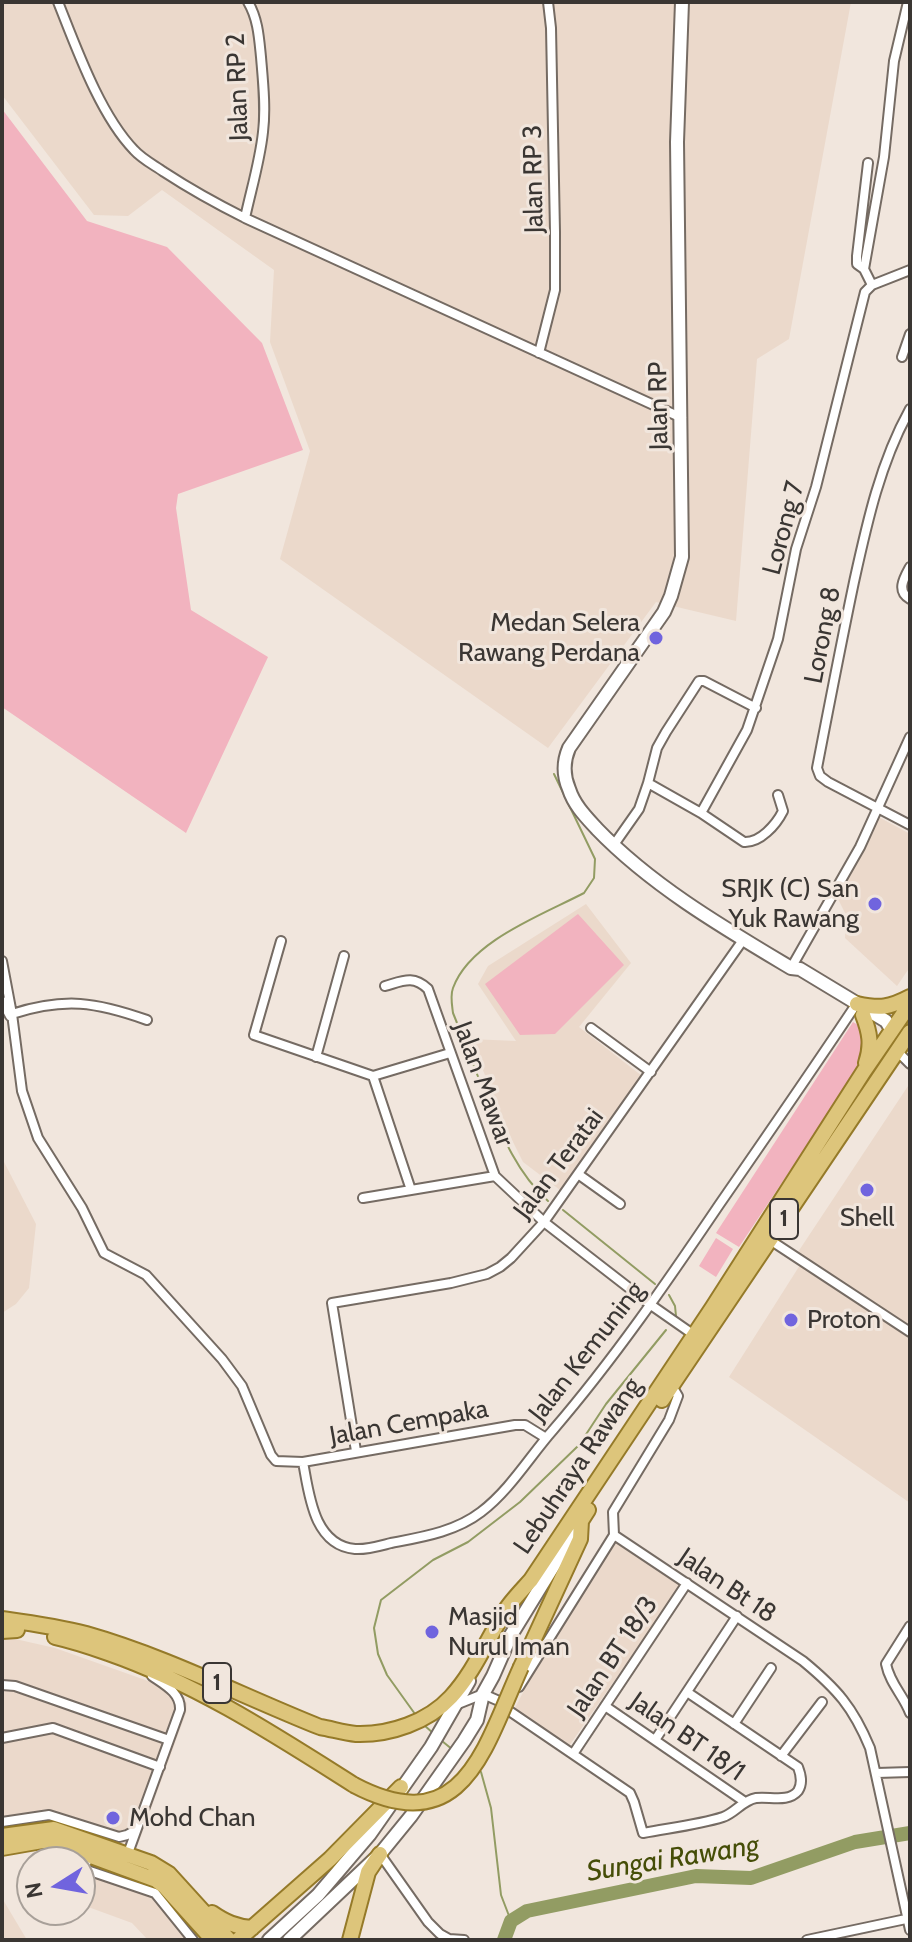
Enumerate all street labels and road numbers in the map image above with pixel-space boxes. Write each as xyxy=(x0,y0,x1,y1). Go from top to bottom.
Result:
street label: Jalan RP 2 xyxy=(221,33,255,141)
street label: Jalan RP 3 xyxy=(517,125,551,233)
street label: Jalan RP xyxy=(643,362,675,450)
street label: Lorong 7 xyxy=(757,478,811,578)
street label: Lorong 8 xyxy=(798,584,848,686)
street label: Jalan Mawar xyxy=(446,1017,520,1151)
street label: Jalan Teratai xyxy=(507,1103,611,1225)
road number: 1 xyxy=(770,1199,798,1239)
street label: Jalan Kemuning xyxy=(523,1276,651,1428)
street label: Lebuhraya Rawang xyxy=(507,1372,649,1560)
street label: Jalan Cempaka xyxy=(327,1394,491,1452)
street label: Jalan Bt 18 xyxy=(672,1542,782,1630)
street label: Jalan BT 18/3 xyxy=(561,1591,665,1723)
road number: 1 xyxy=(203,1663,231,1703)
street label: Jalan BT 18/1 xyxy=(623,1686,751,1788)

